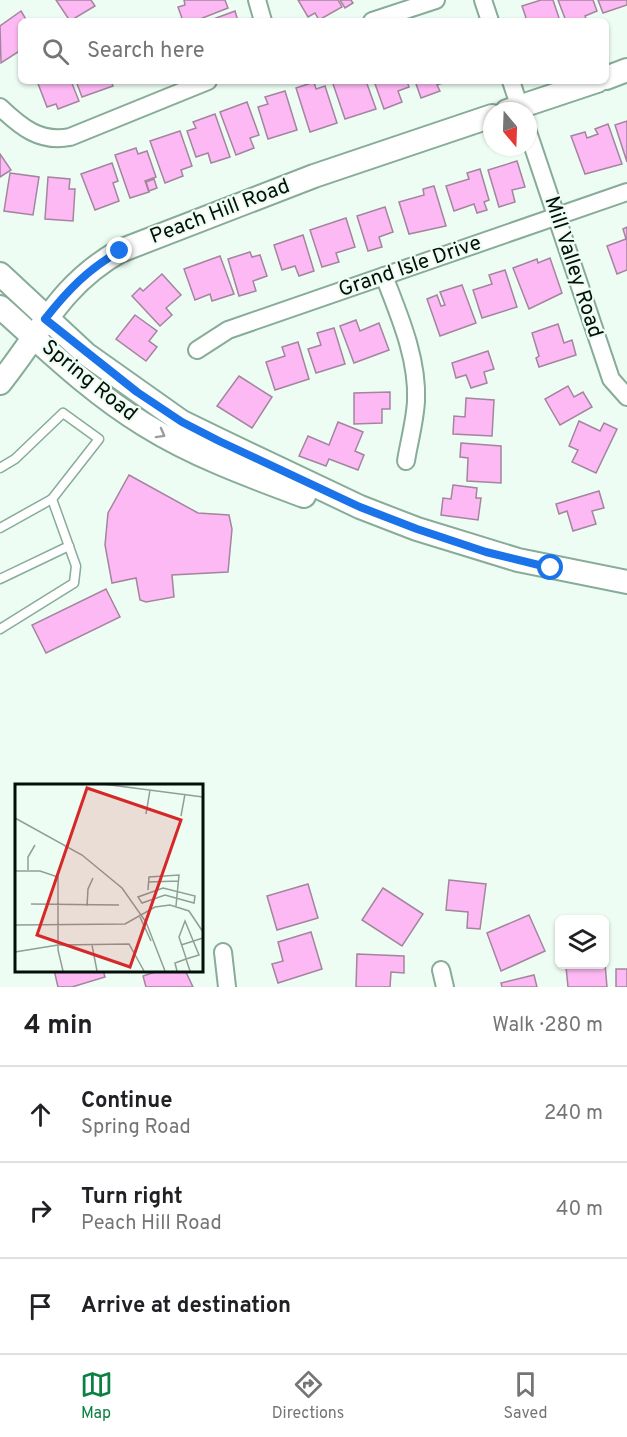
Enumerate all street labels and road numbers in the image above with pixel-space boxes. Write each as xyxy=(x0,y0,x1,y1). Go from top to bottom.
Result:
street label: Peach Hill Road xyxy=(146,173,294,251)
street label: Mill Valley Road xyxy=(537,193,609,341)
street label: Grand Isle Drive xyxy=(335,230,485,304)
street label: Spring Road xyxy=(36,334,142,428)

